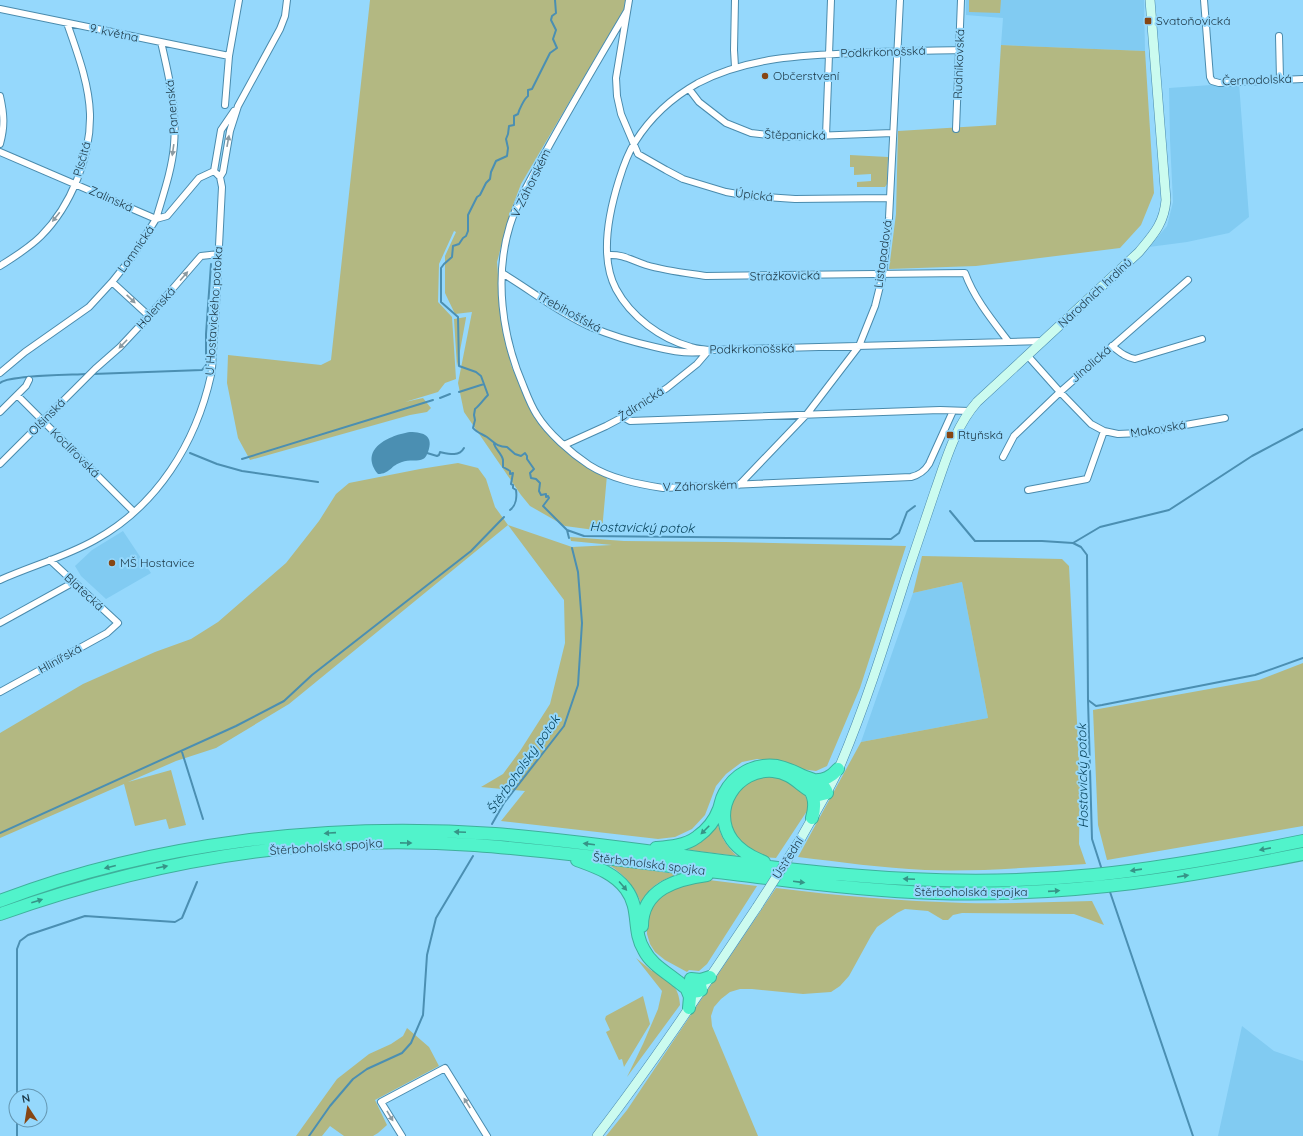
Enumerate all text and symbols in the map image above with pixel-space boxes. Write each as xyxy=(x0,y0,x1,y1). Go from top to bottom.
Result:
place label: Svatoňovická xyxy=(1156,13,1231,28)
marker: Svatoňovická xyxy=(1143,16,1153,26)
street label: 9. května xyxy=(88,20,140,45)
street label: Rudníkovská xyxy=(950,29,967,99)
street label: Podkrkonošská xyxy=(840,43,926,60)
place label: Občerstvení xyxy=(773,68,840,83)
marker: Občerstvení xyxy=(760,71,770,81)
street label: Černodolská xyxy=(1222,71,1292,88)
street label: Panenská xyxy=(162,79,181,135)
street label: Štěpanická xyxy=(764,126,826,143)
one-way arrow xyxy=(225,135,231,148)
street label: Písčitá xyxy=(69,140,94,178)
one-way arrow xyxy=(170,144,176,156)
street label: V Záhorském xyxy=(507,146,554,220)
street label: Zalinská xyxy=(87,182,136,215)
street label: Úpická xyxy=(734,185,774,204)
one-way arrow xyxy=(52,212,61,223)
street label: Listopadová xyxy=(870,219,895,289)
street label: Lomnická xyxy=(114,222,157,275)
street label: U Hostavického potoka xyxy=(202,246,225,376)
street label: Národních hrdinů xyxy=(1055,255,1135,331)
street label: Strážkovická xyxy=(750,267,820,284)
one-way arrow xyxy=(179,271,188,282)
street label: Holenská xyxy=(133,283,178,332)
street label: Třebihošťská xyxy=(534,288,604,335)
one-way arrow xyxy=(126,294,135,303)
one-way arrow xyxy=(118,339,128,349)
street label: Podkrkonošská xyxy=(709,340,795,357)
street label: Jinolická xyxy=(1067,342,1114,385)
street label: Ždírnická xyxy=(615,383,666,424)
street label: Olšinská xyxy=(25,395,68,438)
street label: Makovská xyxy=(1129,417,1187,440)
street label: Koclířovská xyxy=(47,425,103,481)
place label: Rtyňská xyxy=(958,427,1003,442)
marker: Rtyňská xyxy=(945,430,955,440)
street label: V Záhorském xyxy=(663,477,737,494)
water label: Hostavický potok xyxy=(590,518,695,536)
place label: MŠ Hostavice xyxy=(120,555,195,570)
marker: MŠ Hostavice xyxy=(107,558,117,568)
street label: Blatecká xyxy=(62,570,107,614)
street label: Hlinířská xyxy=(35,641,84,677)
water label: Štěrboholský potok xyxy=(483,711,564,816)
water label: Hostavický potok xyxy=(1073,723,1091,828)
one-way arrow xyxy=(700,825,710,835)
one-way arrow xyxy=(324,829,336,836)
one-way arrow xyxy=(453,829,466,835)
street label: Ústřední xyxy=(769,834,807,881)
street label: Štěrboholská spojka xyxy=(269,835,383,858)
one-way arrow xyxy=(400,839,412,846)
one-way arrow xyxy=(583,841,595,847)
one-way arrow xyxy=(1259,846,1271,852)
street label: Štěrboholská spojka xyxy=(592,849,706,878)
one-way arrow xyxy=(104,864,116,870)
one-way arrow xyxy=(156,864,168,870)
one-way arrow xyxy=(1130,867,1143,873)
one-way arrow xyxy=(1177,872,1189,878)
one-way arrow xyxy=(903,876,915,883)
one-way arrow xyxy=(793,879,805,885)
one-way arrow xyxy=(619,881,628,892)
street label: Štěrboholská spojka xyxy=(914,884,1028,899)
one-way arrow xyxy=(1048,887,1060,894)
one-way arrow xyxy=(31,898,43,904)
north arrow xyxy=(8,1088,48,1128)
text: N xyxy=(21,1091,31,1106)
one-way arrow xyxy=(463,1097,470,1109)
one-way arrow xyxy=(386,1111,394,1121)

